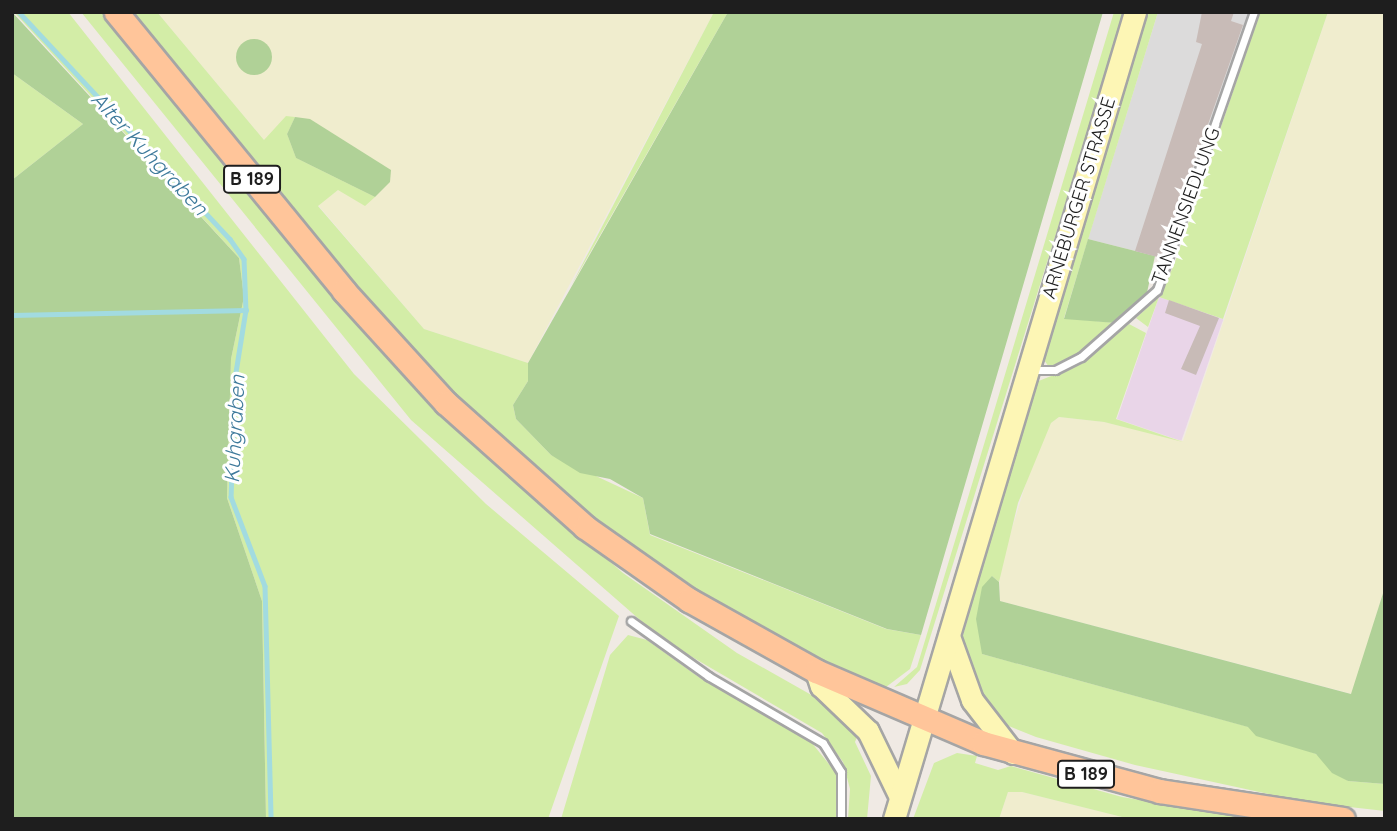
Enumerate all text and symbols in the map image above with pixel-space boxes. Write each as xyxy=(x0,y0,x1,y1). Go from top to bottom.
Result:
water label: Alter Kuhgraben xyxy=(86,86,214,220)
street label: ARNEBURGER STRASSE xyxy=(1037,95,1121,301)
street label: TANNENSIEDLUNG xyxy=(1147,124,1225,288)
road number: B 189 xyxy=(222,164,282,194)
water label: Kuhgraben xyxy=(219,374,249,484)
road number: B 189 xyxy=(1056,760,1116,788)

